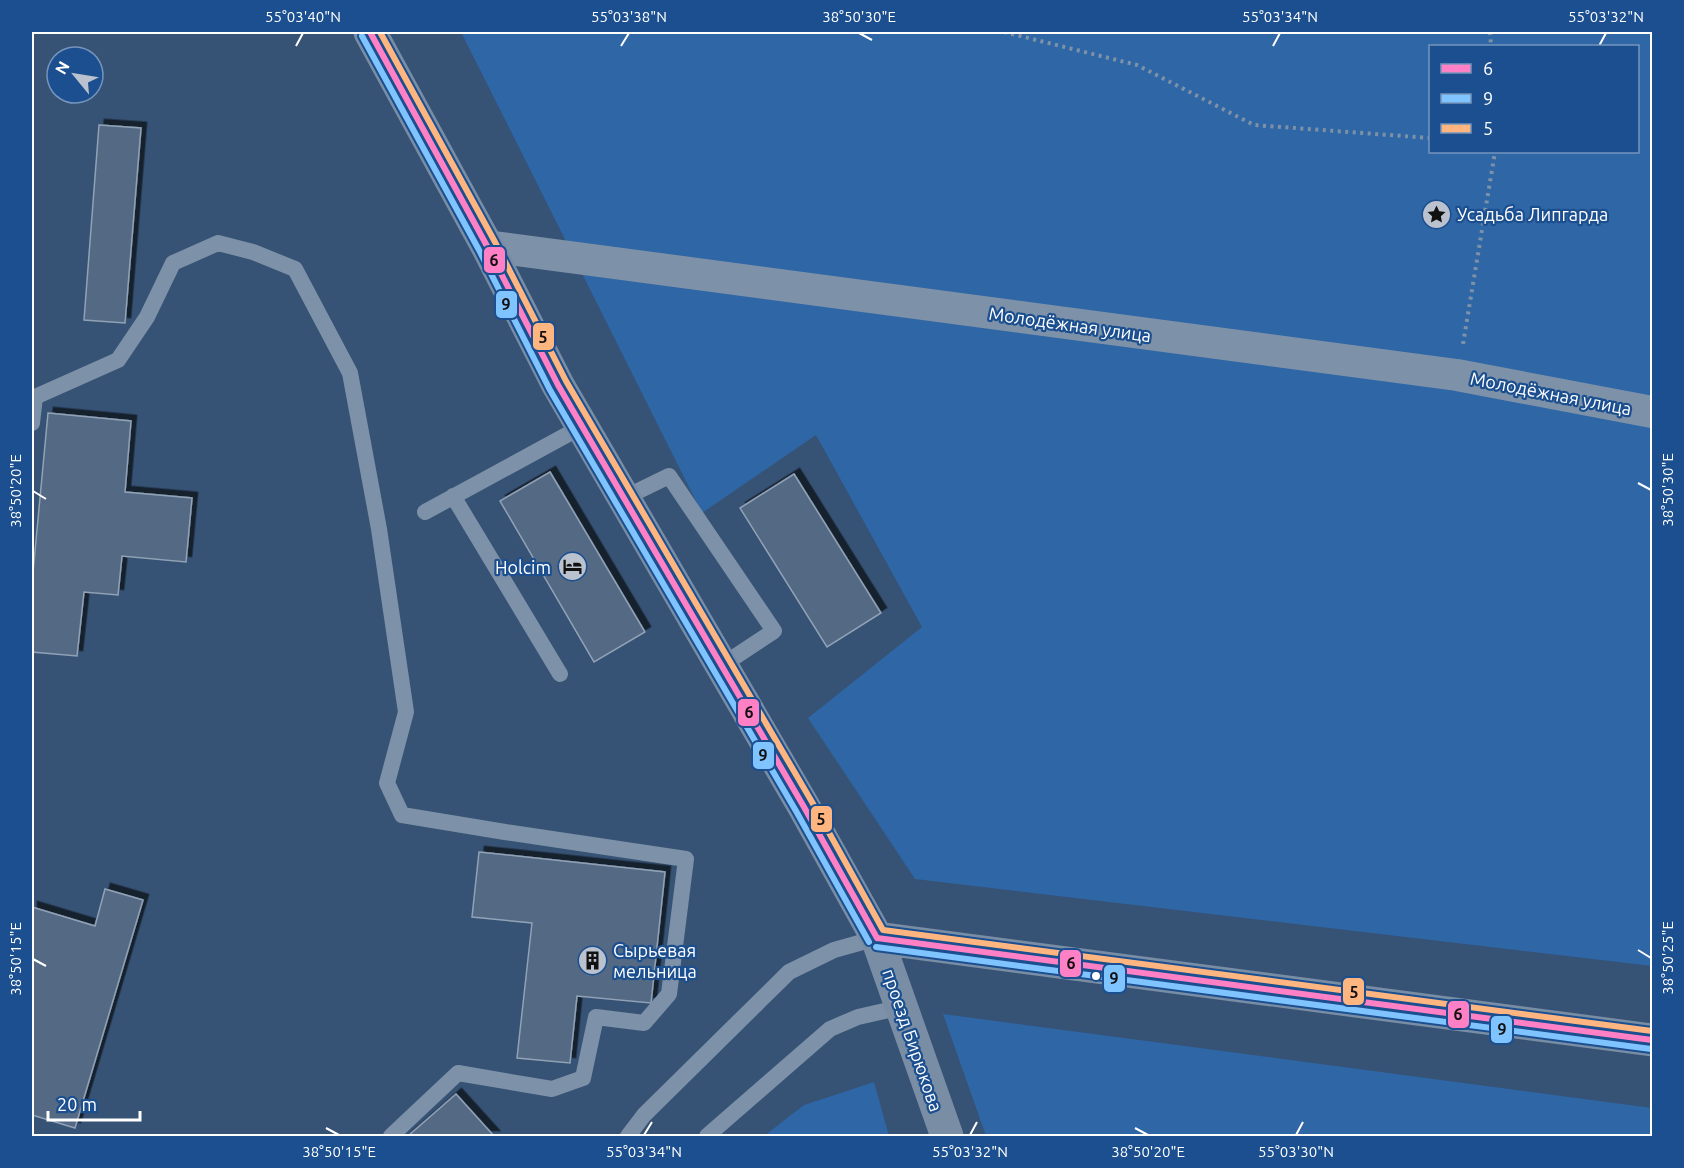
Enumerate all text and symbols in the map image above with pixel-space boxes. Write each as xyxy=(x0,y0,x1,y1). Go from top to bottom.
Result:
text: 55°03'40"N xyxy=(265,8,341,25)
text: 55°03'38"N xyxy=(591,8,667,25)
text: 38°50'30"E xyxy=(822,8,896,25)
text: 55°03'34"N xyxy=(1242,8,1318,25)
text: 55°03'32"N xyxy=(1568,8,1644,25)
north arrow xyxy=(45,45,105,105)
legend xyxy=(1429,45,1639,153)
text: N xyxy=(51,58,73,77)
text: 6 xyxy=(1483,58,1493,78)
text: 9 xyxy=(1483,88,1493,108)
text: 5 xyxy=(1483,118,1493,138)
place icon: Усадьба Липгарда xyxy=(1420,198,1452,230)
place label: Усадьба Липгарда xyxy=(1457,204,1608,224)
line badge: 6 xyxy=(483,246,506,274)
text: 6 xyxy=(489,251,499,269)
line badge: 9 xyxy=(495,290,518,319)
text: 9 xyxy=(501,295,511,313)
street label: Молодёжная улица xyxy=(987,303,1153,345)
line badge: 5 xyxy=(532,322,555,351)
text: 5 xyxy=(538,328,548,346)
street label: Молодёжная улица xyxy=(1469,368,1633,418)
text: 38°50'30"E xyxy=(1659,453,1676,527)
text: 38°50'20"E xyxy=(7,454,24,528)
hotel icon: Holcim xyxy=(556,551,588,583)
place label: Holcim xyxy=(495,557,551,577)
line badge: 6 xyxy=(737,698,760,727)
text: 6 xyxy=(744,703,754,721)
line badge: 9 xyxy=(752,741,775,770)
text: 9 xyxy=(758,746,768,764)
line badge: 5 xyxy=(810,805,833,833)
text: 5 xyxy=(816,810,826,828)
text: 38°50'25"E xyxy=(1659,921,1676,995)
text: 38°50'15"E xyxy=(7,922,24,996)
place label: Сырьевая мельница xyxy=(613,940,697,981)
building icon: Сырьевая мельница xyxy=(576,944,608,976)
line badge: 6 xyxy=(1059,949,1082,978)
text: 6 xyxy=(1066,954,1076,972)
line badge: 9 xyxy=(1103,964,1126,993)
street label: проезд Бирюкова xyxy=(879,966,947,1114)
text: 9 xyxy=(1109,969,1119,987)
unlabelled marker xyxy=(1090,970,1102,982)
line badge: 5 xyxy=(1342,977,1365,1006)
text: 5 xyxy=(1349,983,1359,1001)
line badge: 6 xyxy=(1447,1000,1470,1029)
text: 6 xyxy=(1453,1005,1463,1023)
line badge: 9 xyxy=(1490,1015,1513,1044)
text: 9 xyxy=(1497,1020,1507,1038)
scale bar xyxy=(48,1084,140,1122)
text: 20 m xyxy=(57,1094,97,1114)
text: 38°50'15"E xyxy=(302,1143,376,1160)
text: 55°03'34"N xyxy=(606,1143,682,1160)
text: 55°03'32"N xyxy=(932,1143,1008,1160)
text: 38°50'20"E xyxy=(1111,1143,1185,1160)
text: 55°03'30"N xyxy=(1258,1143,1334,1160)

